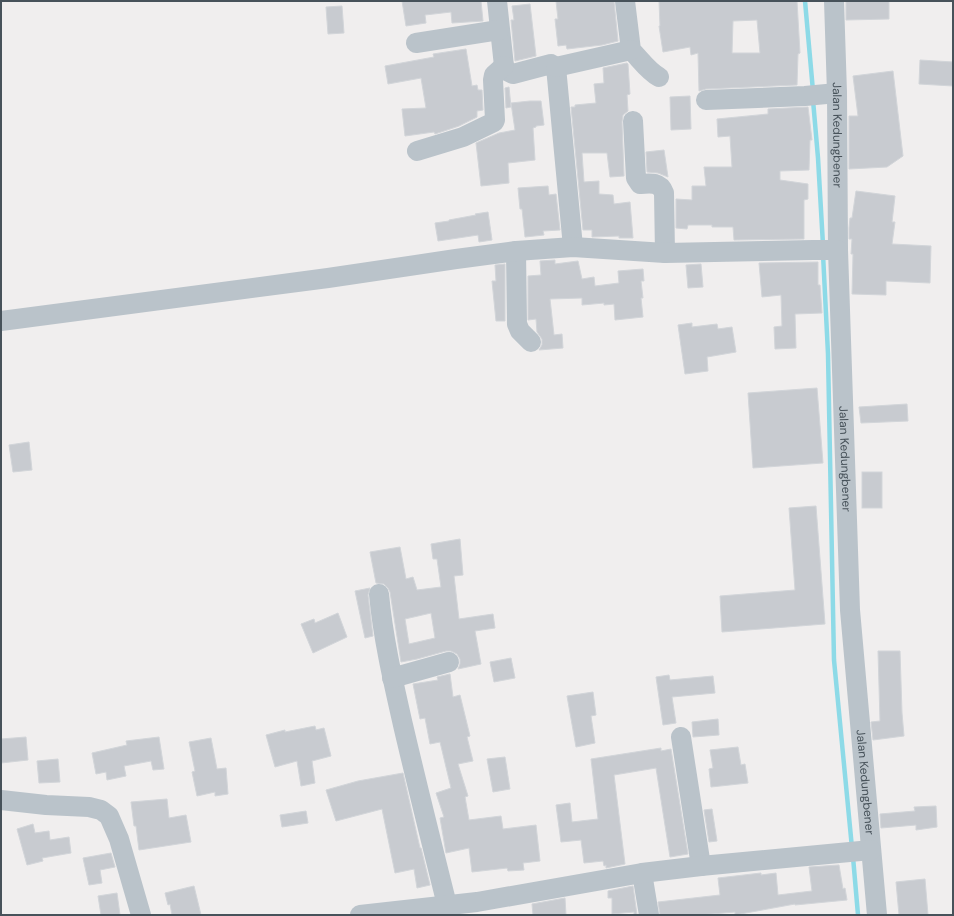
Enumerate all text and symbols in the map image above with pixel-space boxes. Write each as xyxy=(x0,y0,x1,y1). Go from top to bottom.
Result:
street label: Jalan Kedungbener xyxy=(829,82,846,188)
street label: Jalan Kedungbener xyxy=(835,406,855,513)
street label: Jalan Kedungbener xyxy=(853,729,878,836)

